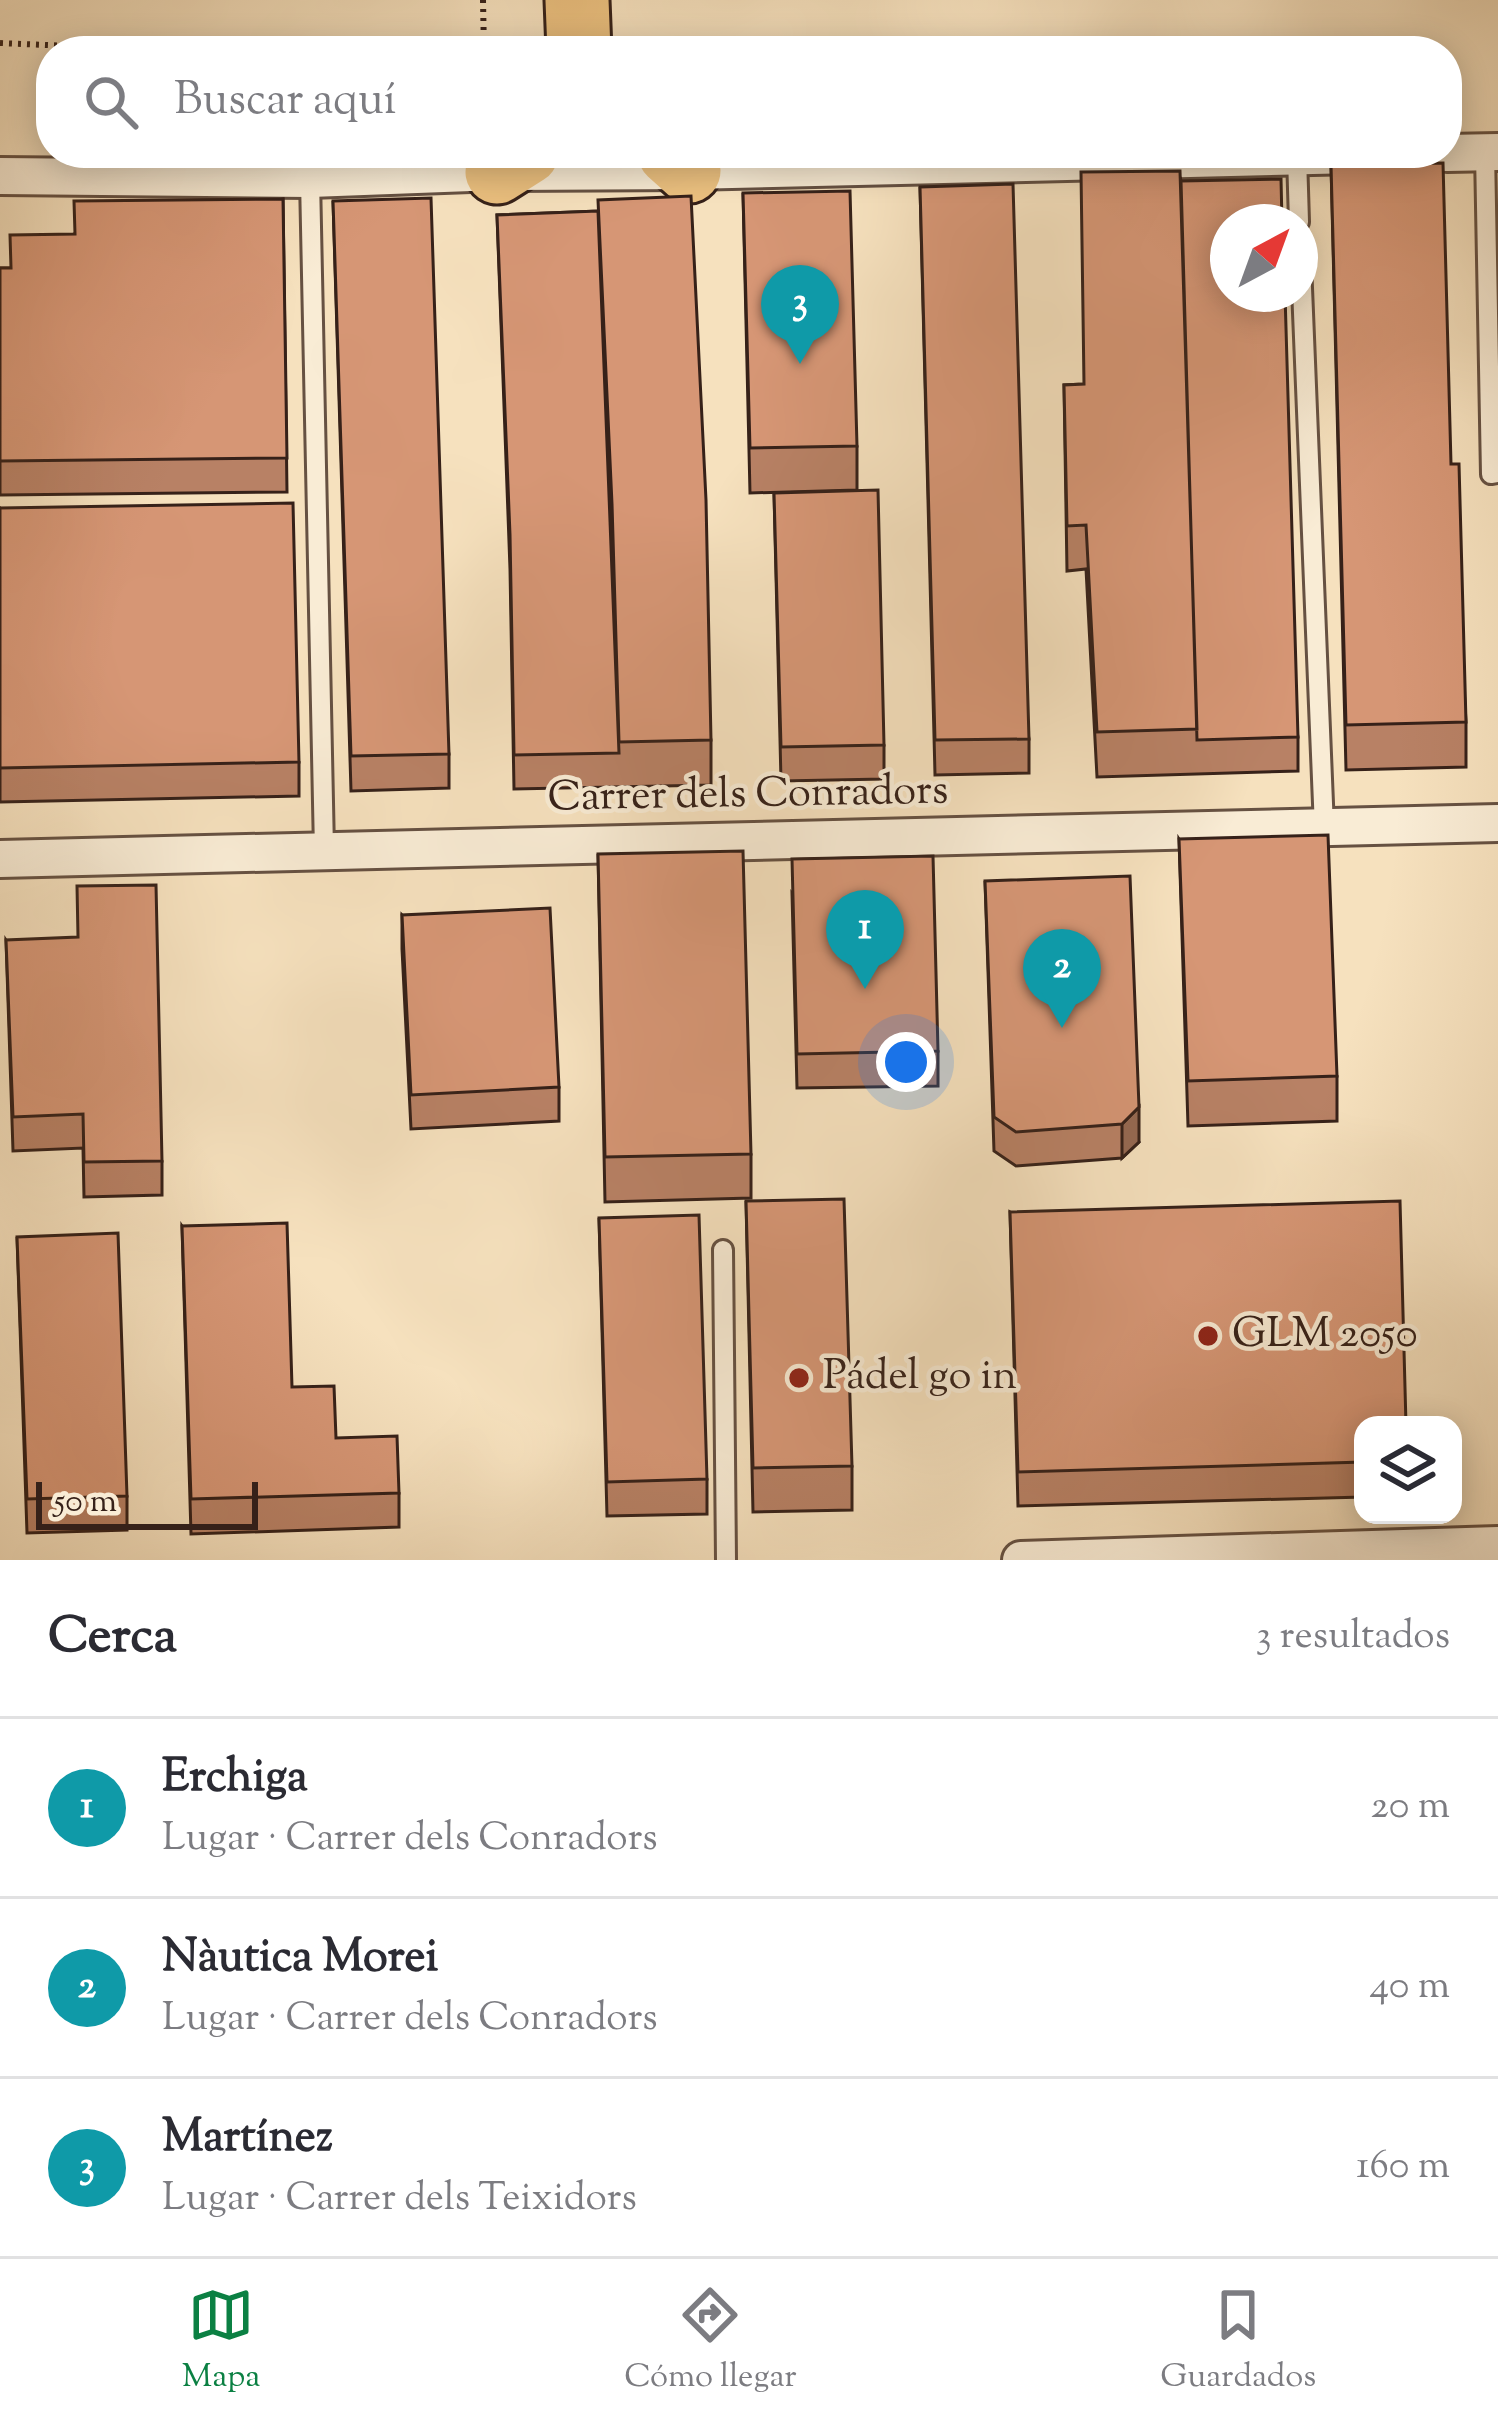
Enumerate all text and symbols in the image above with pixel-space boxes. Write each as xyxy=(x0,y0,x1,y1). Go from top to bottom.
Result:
search box xyxy=(36,36,1462,168)
icon: search xyxy=(78,69,144,135)
text: Buscar aquí xyxy=(174,70,396,135)
north arrow xyxy=(1210,204,1318,312)
pin: 3 xyxy=(761,265,839,364)
street label: Carrer dels Conradors xyxy=(547,763,949,829)
pin: 1 xyxy=(826,890,904,989)
pin: 2 xyxy=(1023,929,1101,1028)
your location xyxy=(876,1032,936,1092)
place label: GLM 2050 xyxy=(1232,1306,1418,1366)
marker: GLM 2050 xyxy=(1195,1323,1221,1349)
place label: Pádel go in xyxy=(823,1348,1017,1408)
marker: Pádel go in xyxy=(786,1365,812,1391)
map controls xyxy=(1354,1416,1462,1524)
button: layers xyxy=(1354,1416,1462,1524)
scale bar xyxy=(36,1476,258,1529)
text: 50 m xyxy=(54,1479,117,1527)
text: Cerca xyxy=(48,1602,177,1675)
text: 3 resultados xyxy=(1256,1610,1450,1666)
text: Erchiga xyxy=(162,1747,308,1812)
text: 1 xyxy=(80,1780,94,1836)
text: 20 m xyxy=(1371,1780,1450,1836)
text: Lugar · Carrer dels Conradors xyxy=(162,1812,658,1868)
text: Nàutica Morei xyxy=(162,1927,438,1992)
text: 2 xyxy=(78,1960,96,2016)
text: 40 m xyxy=(1370,1960,1450,2016)
text: Lugar · Carrer dels Conradors xyxy=(162,1992,658,2048)
text: Martínez xyxy=(162,2107,333,2172)
text: 3 xyxy=(79,2140,95,2196)
text: 160 m xyxy=(1356,2140,1450,2196)
text: Lugar · Carrer dels Teixidors xyxy=(162,2172,637,2228)
tab: Mapa xyxy=(182,2282,261,2402)
tab: Cómo llegar xyxy=(624,2282,797,2402)
tab: Guardados xyxy=(1160,2282,1316,2402)

